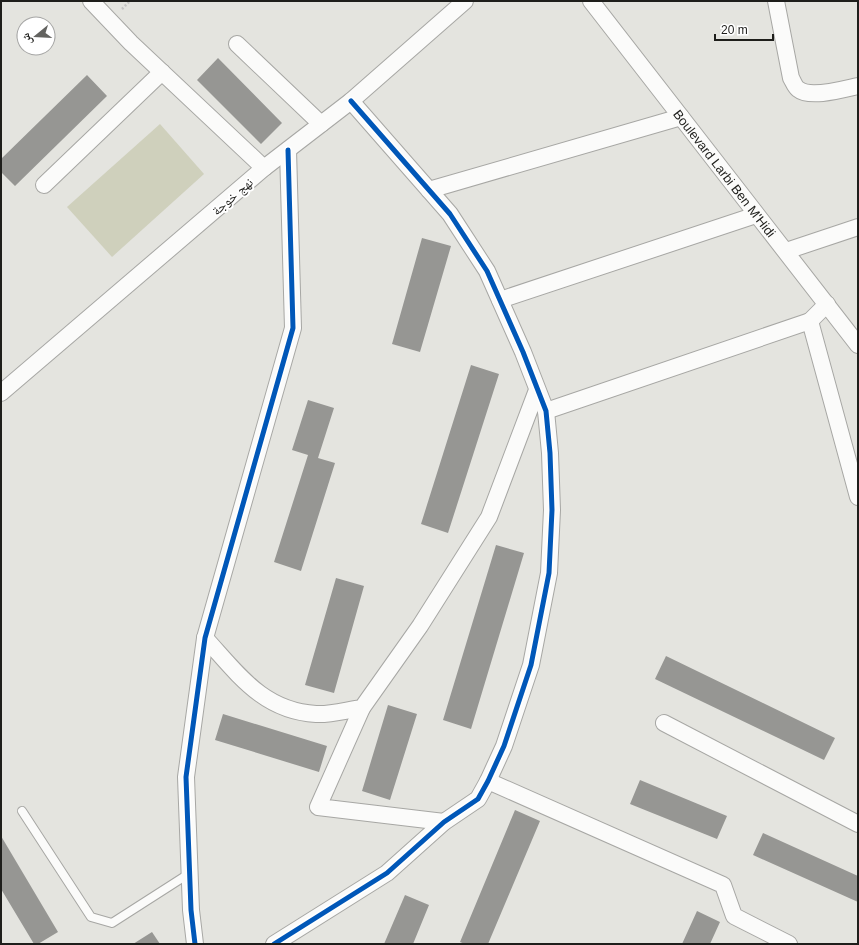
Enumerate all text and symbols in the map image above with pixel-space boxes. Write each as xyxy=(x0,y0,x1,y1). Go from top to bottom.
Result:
north arrow xyxy=(16,16,56,56)
scale bar xyxy=(715,16,773,42)
text: 20 m xyxy=(721,23,748,37)
text: ش xyxy=(19,31,36,46)
street label: Boulevard Larbi Ben M'Hidi xyxy=(670,107,778,240)
street label: نهج خوجة xyxy=(209,175,257,220)

